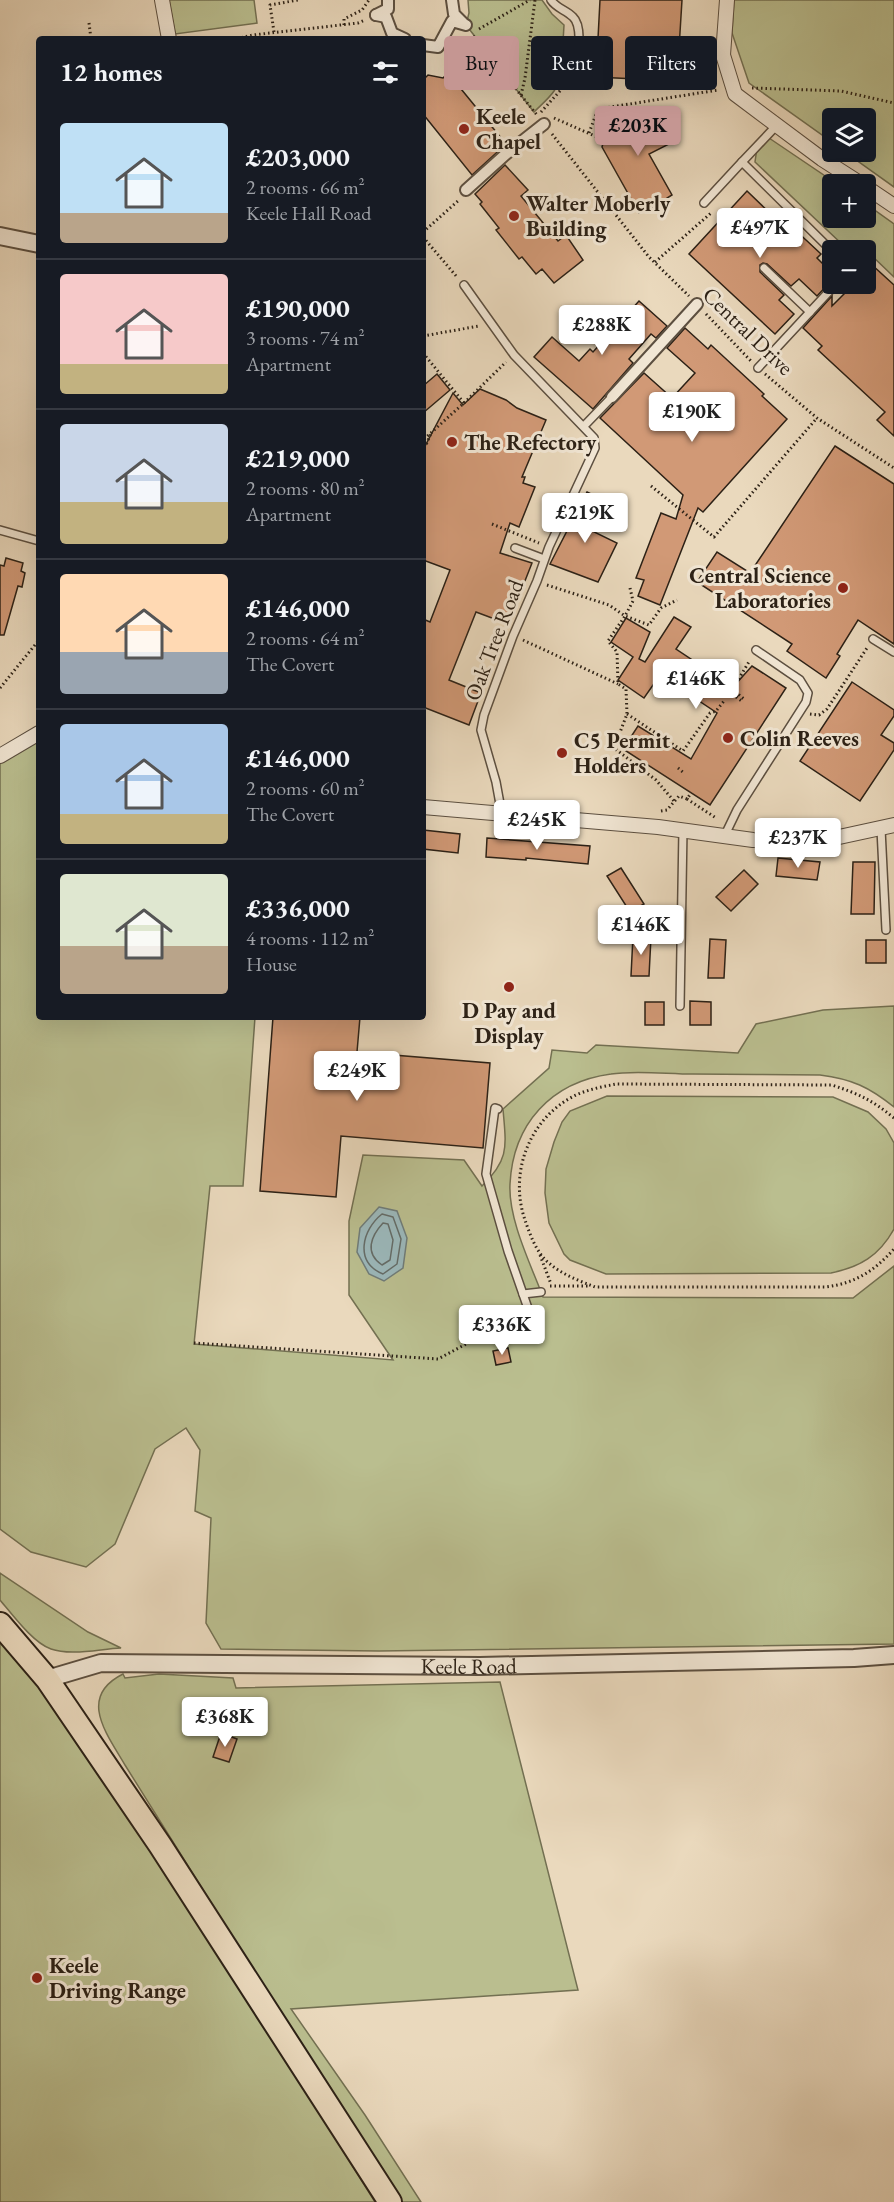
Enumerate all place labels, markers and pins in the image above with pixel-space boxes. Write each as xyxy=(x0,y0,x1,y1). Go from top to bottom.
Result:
place label: Keele Chapel xyxy=(476,102,541,156)
pin: £203K xyxy=(596,106,680,157)
marker: Keele Chapel xyxy=(457,122,471,136)
place label: Walter Moberly Building xyxy=(526,189,671,243)
pin: £497K xyxy=(718,208,802,259)
marker: Walter Moberly Building xyxy=(507,209,521,223)
pin: £288K xyxy=(560,305,644,356)
pin: £190K xyxy=(650,392,734,443)
place label: The Refectory xyxy=(464,428,597,457)
marker: The Refectory xyxy=(445,435,459,449)
pin: £219K xyxy=(543,493,627,544)
place label: Central Science Laboratories xyxy=(689,561,831,615)
marker: Central Science Laboratories xyxy=(836,581,850,595)
pin: £146K xyxy=(654,659,738,710)
place label: Colin Reeves xyxy=(740,724,859,753)
place label: C5 Permit Holders xyxy=(574,726,671,780)
marker: Colin Reeves xyxy=(721,731,735,745)
marker: C5 Permit Holders xyxy=(555,746,569,760)
pin: £245K xyxy=(495,800,579,851)
pin: £237K xyxy=(756,818,840,869)
pin: £146K xyxy=(599,905,683,956)
marker: D Pay and Display xyxy=(502,980,516,994)
place label: D Pay and Display xyxy=(462,996,556,1050)
pin: £249K xyxy=(315,1051,399,1102)
pin: £336K xyxy=(460,1305,544,1356)
pin: £368K xyxy=(183,1697,267,1748)
place label: Keele Driving Range xyxy=(49,1951,186,2005)
marker: Keele Driving Range xyxy=(30,1971,44,1985)

